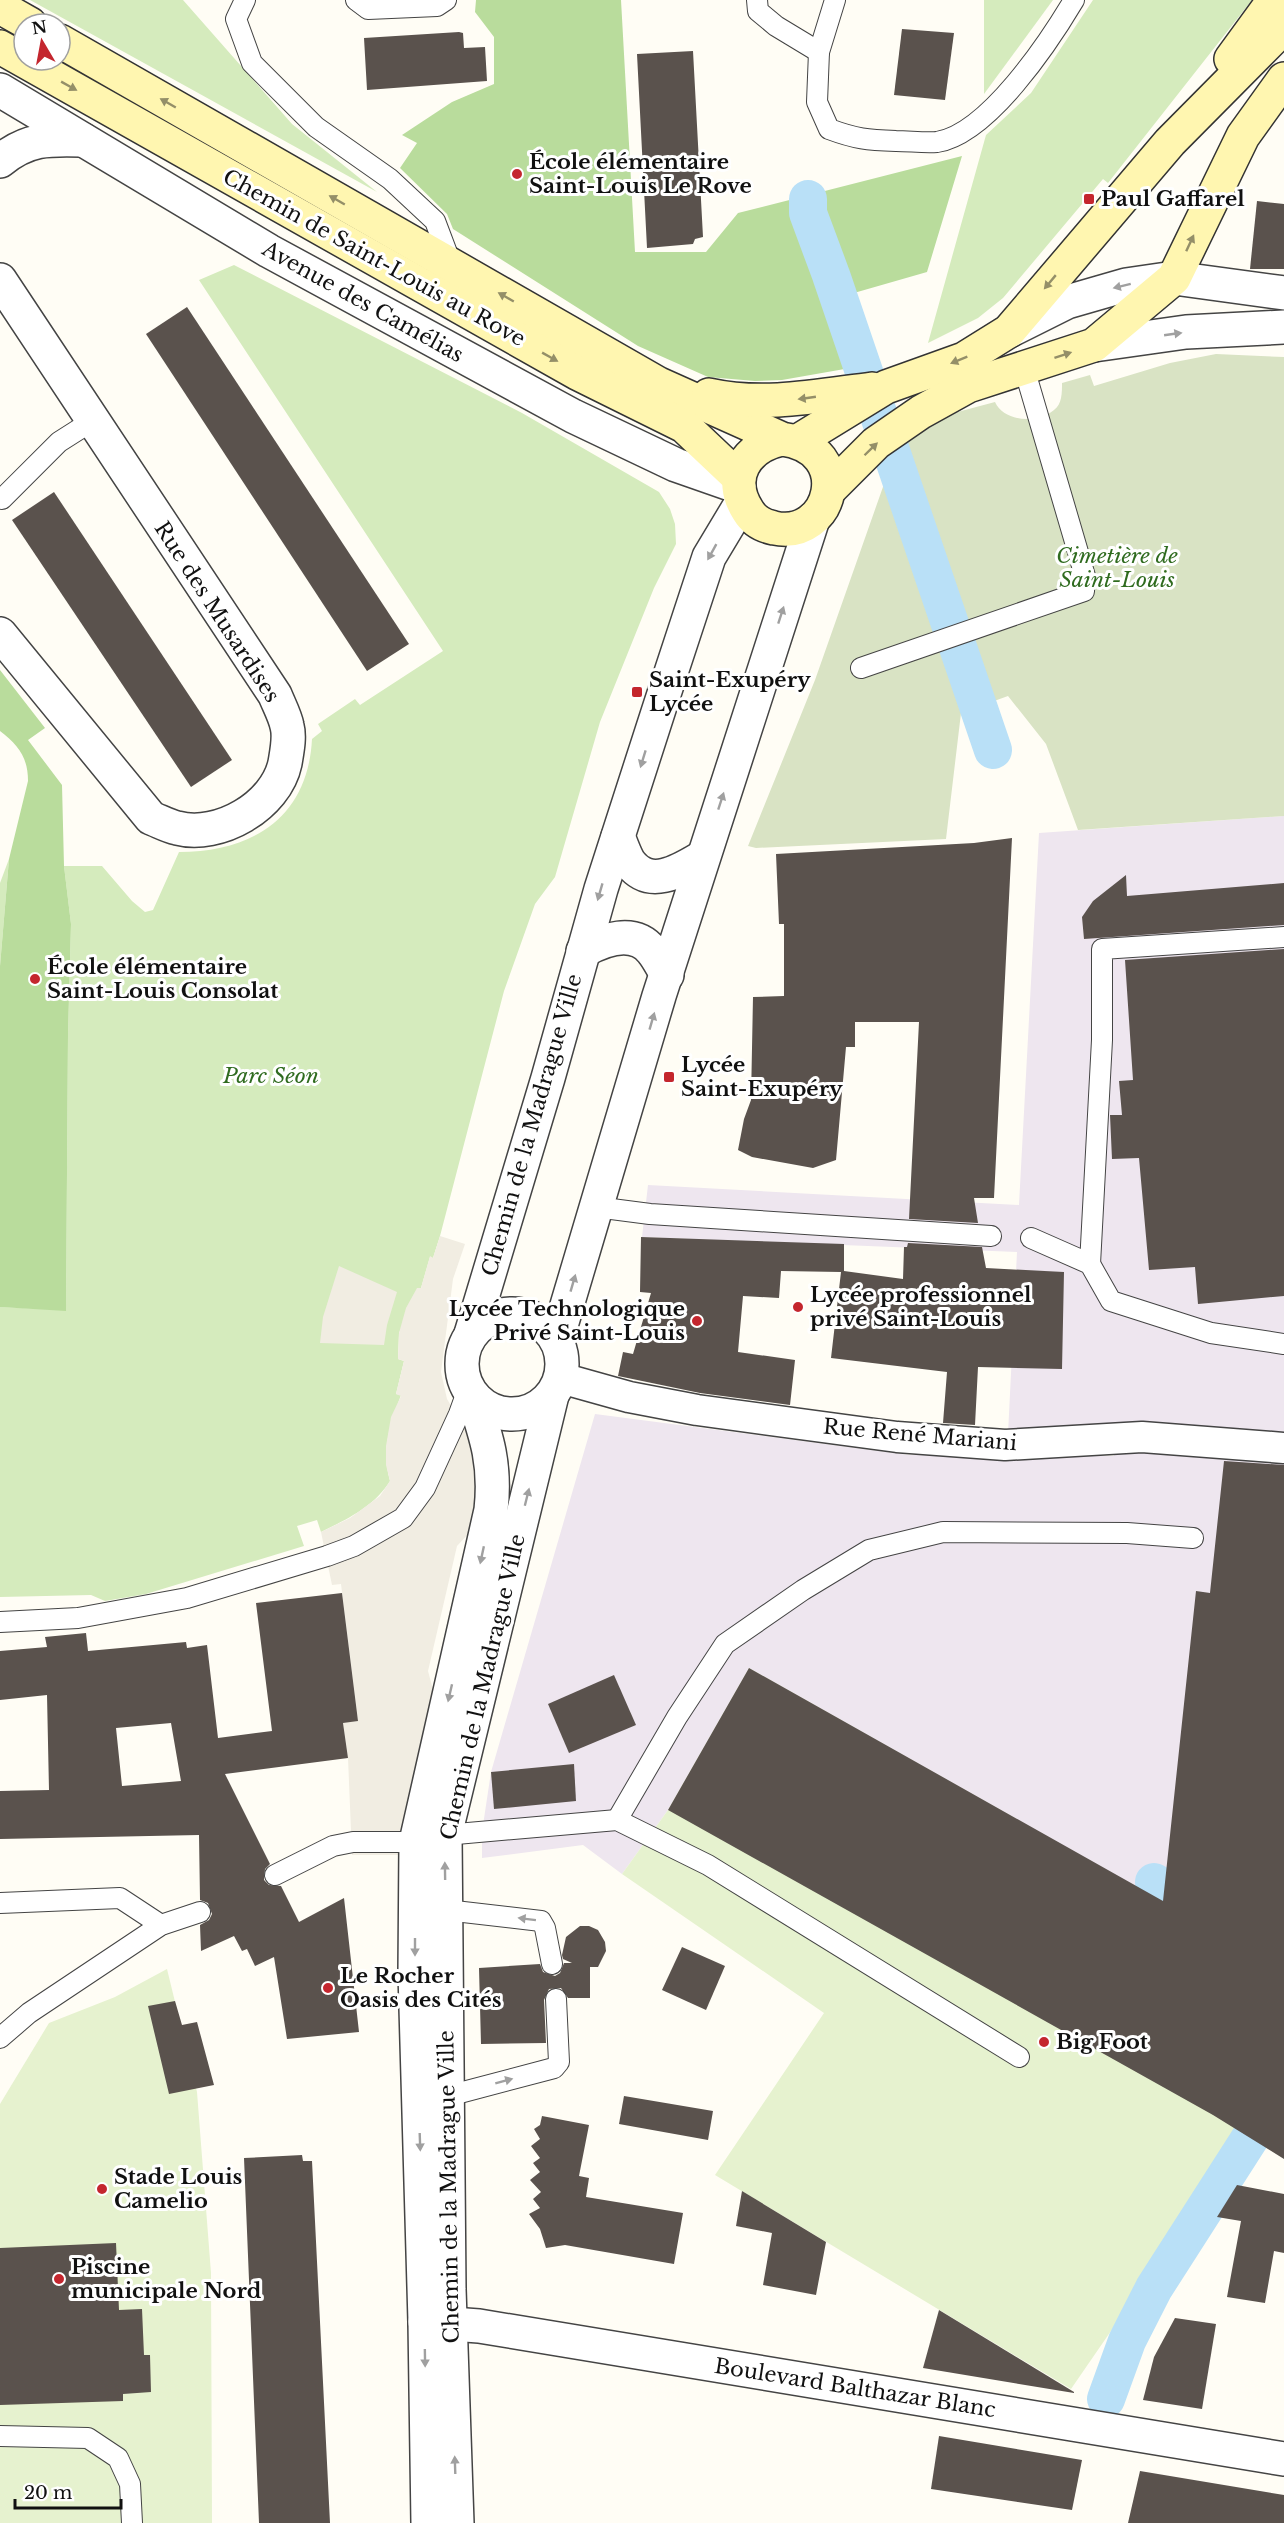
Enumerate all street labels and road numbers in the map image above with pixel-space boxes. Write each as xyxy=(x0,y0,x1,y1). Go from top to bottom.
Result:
street label: Chemin de Saint-Louis au Rove xyxy=(218,164,530,352)
street label: Avenue des Camélias xyxy=(257,235,468,368)
street label: Rue des Musardises xyxy=(149,517,285,707)
street label: Chemin de la Madrague Ville xyxy=(476,971,588,1279)
street label: Rue René Mariani xyxy=(822,1414,1018,1456)
street label: Chemin de la Madrague Ville xyxy=(435,1531,531,1843)
street label: Chemin de la Madrague Ville xyxy=(433,2030,465,2344)
street label: Boulevard Balthazar Blanc xyxy=(712,2353,998,2423)

